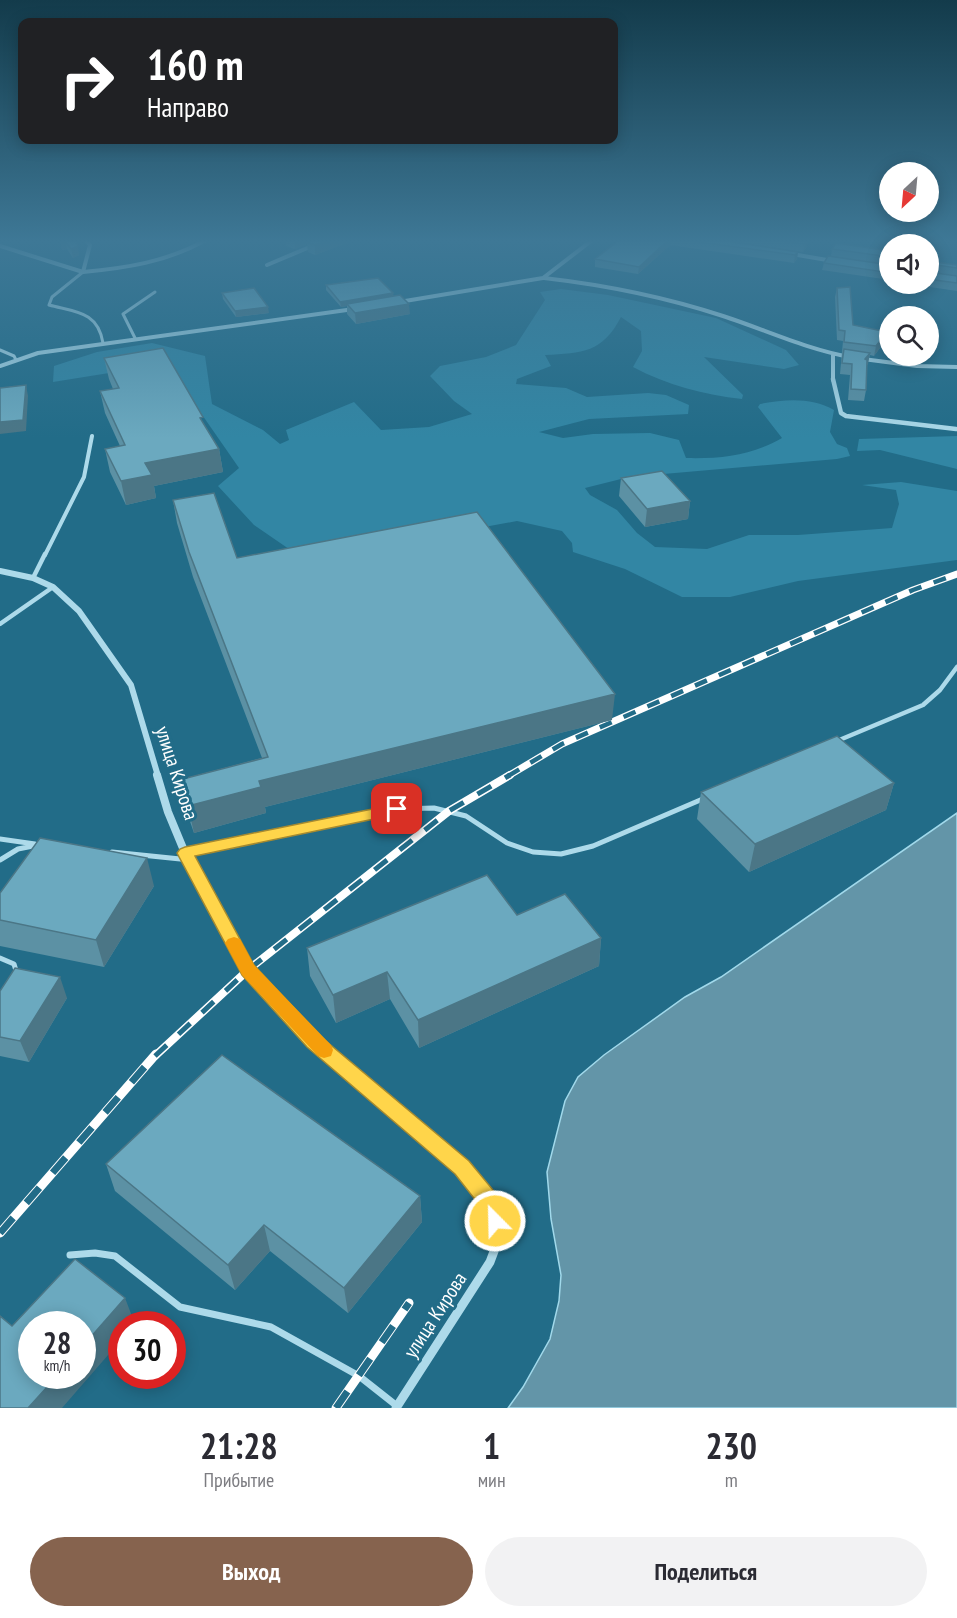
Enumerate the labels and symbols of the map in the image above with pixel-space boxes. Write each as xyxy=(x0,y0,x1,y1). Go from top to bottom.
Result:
north arrow xyxy=(879,162,939,222)
street label: улица Кирова xyxy=(150,723,204,823)
pin xyxy=(371,783,422,834)
position arrow xyxy=(463,1189,527,1253)
street label: улица Кирова xyxy=(398,1267,472,1363)
speed limit sign: 30 xyxy=(108,1311,186,1389)

